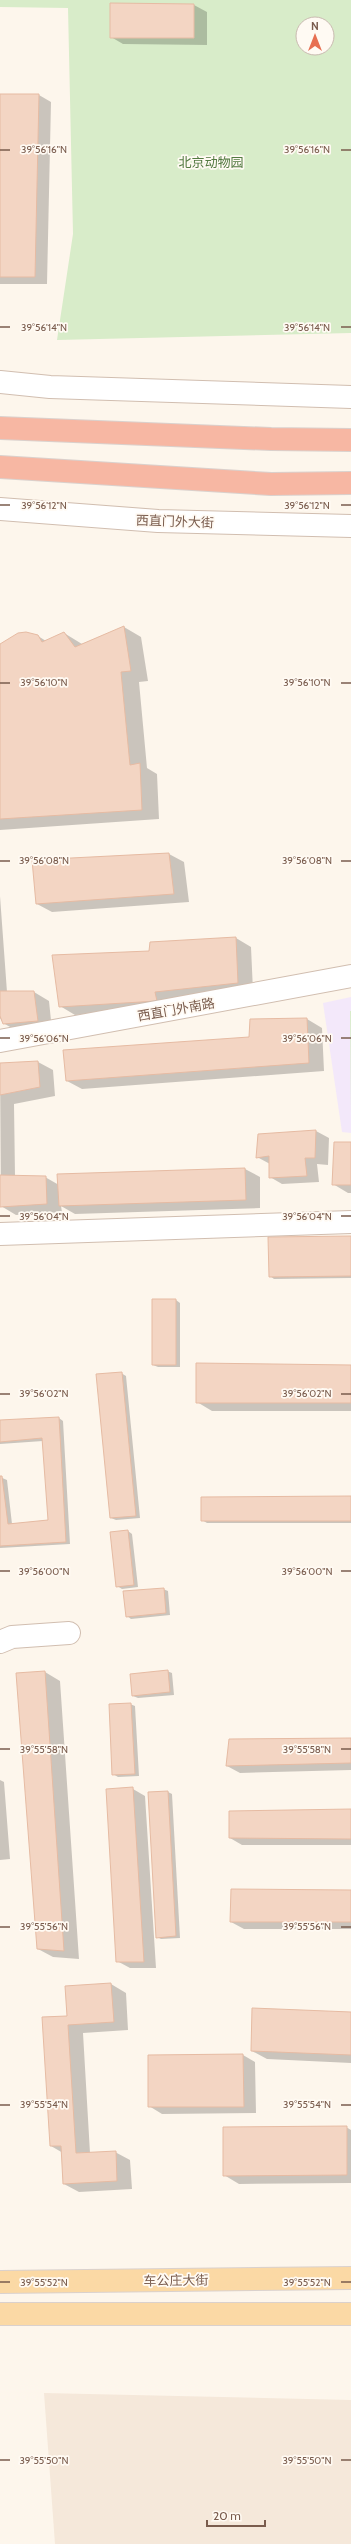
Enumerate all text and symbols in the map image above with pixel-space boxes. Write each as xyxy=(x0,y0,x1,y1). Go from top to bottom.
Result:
north arrow xyxy=(295,16,335,56)
text: N xyxy=(311,19,319,33)
text: 39°56'16"N xyxy=(21,143,67,156)
text: 39°56'16"N xyxy=(284,143,330,156)
park label: 北京动物园 xyxy=(178,154,244,170)
text: 39°56'14"N xyxy=(21,321,67,334)
text: 39°56'14"N xyxy=(284,321,330,334)
text: 39°56'12"N xyxy=(21,499,67,512)
text: 39°56'12"N xyxy=(284,499,330,512)
street label: 西直门外大街 xyxy=(136,512,214,530)
text: 39°56'10"N xyxy=(20,676,68,689)
text: 39°56'10"N xyxy=(283,676,331,689)
text: 39°56'08"N xyxy=(19,854,69,867)
text: 39°56'08"N xyxy=(282,854,332,867)
street label: 西直门外南路 xyxy=(136,994,216,1024)
text: 39°56'06"N xyxy=(19,1032,69,1045)
text: 39°56'06"N xyxy=(282,1032,332,1045)
text: 39°56'04"N xyxy=(19,1210,69,1223)
text: 39°56'04"N xyxy=(282,1210,332,1223)
text: 39°56'02"N xyxy=(19,1387,69,1400)
text: 39°56'02"N xyxy=(282,1387,332,1400)
text: 39°56'00"N xyxy=(18,1565,70,1578)
text: 39°56'00"N xyxy=(281,1565,333,1578)
text: 39°55'58"N xyxy=(20,1743,68,1756)
text: 39°55'58"N xyxy=(283,1743,331,1756)
text: 39°55'56"N xyxy=(20,1920,68,1933)
text: 39°55'56"N xyxy=(283,1920,331,1933)
text: 39°55'54"N xyxy=(20,2098,68,2111)
text: 39°55'54"N xyxy=(283,2098,331,2111)
street label: 车公庄大街 xyxy=(143,2271,209,2289)
text: 39°55'52"N xyxy=(20,2276,68,2289)
text: 39°55'52"N xyxy=(283,2276,331,2289)
text: 39°55'50"N xyxy=(19,2454,69,2467)
text: 39°55'50"N xyxy=(282,2454,332,2467)
scale bar xyxy=(207,2502,265,2528)
text: 20 m xyxy=(213,2508,241,2523)

